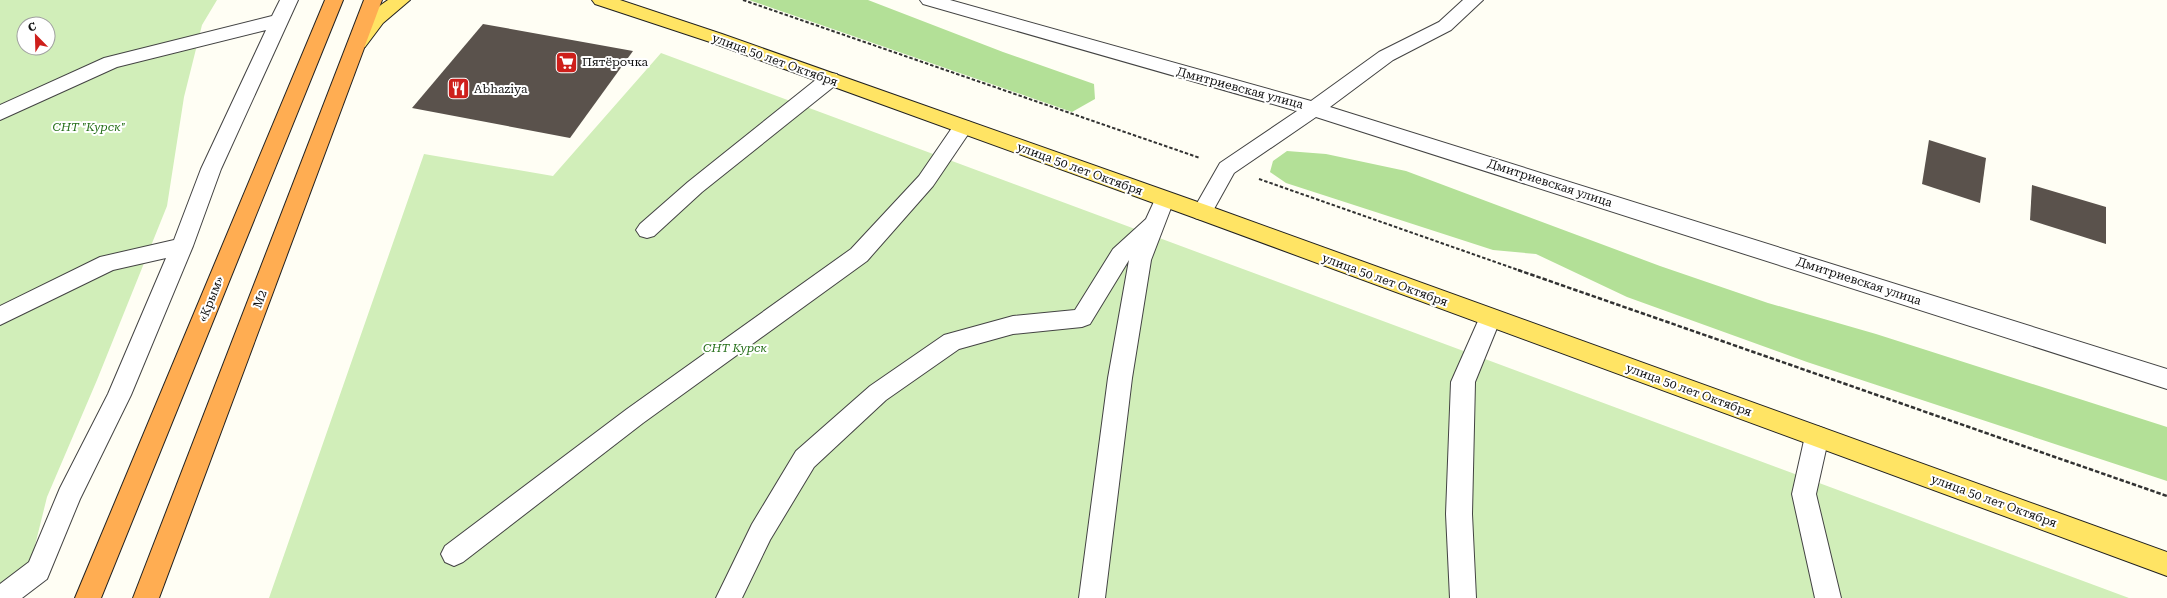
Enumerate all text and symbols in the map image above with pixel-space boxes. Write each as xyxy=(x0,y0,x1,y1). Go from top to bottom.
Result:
north arrow xyxy=(16,16,56,56)
text: С xyxy=(26,20,39,35)
street label: улица 50 лет Октября xyxy=(710,31,840,89)
supermarket icon: Пятёрочка xyxy=(553,49,579,75)
place label: Пятёрочка xyxy=(582,55,649,69)
street label: Дмитриевская улица xyxy=(1175,64,1305,112)
restaurant icon: Abhaziya xyxy=(446,76,472,102)
place label: Abhaziya xyxy=(474,82,528,96)
park label: СНТ "Курск" xyxy=(53,120,125,134)
street label: улица 50 лет Октября xyxy=(1015,140,1145,198)
street label: Дмитриевская улица xyxy=(1486,156,1615,210)
street label: улица 50 лет Октября xyxy=(1320,251,1450,309)
street label: Дмитриевская улица xyxy=(1795,254,1924,308)
street label: «Крым» xyxy=(196,274,226,324)
street label: М2 xyxy=(250,288,270,310)
park label: СНТ Курск xyxy=(703,341,767,355)
street label: улица 50 лет Октября xyxy=(1624,361,1754,419)
street label: улица 50 лет Октября xyxy=(1929,472,2059,530)

